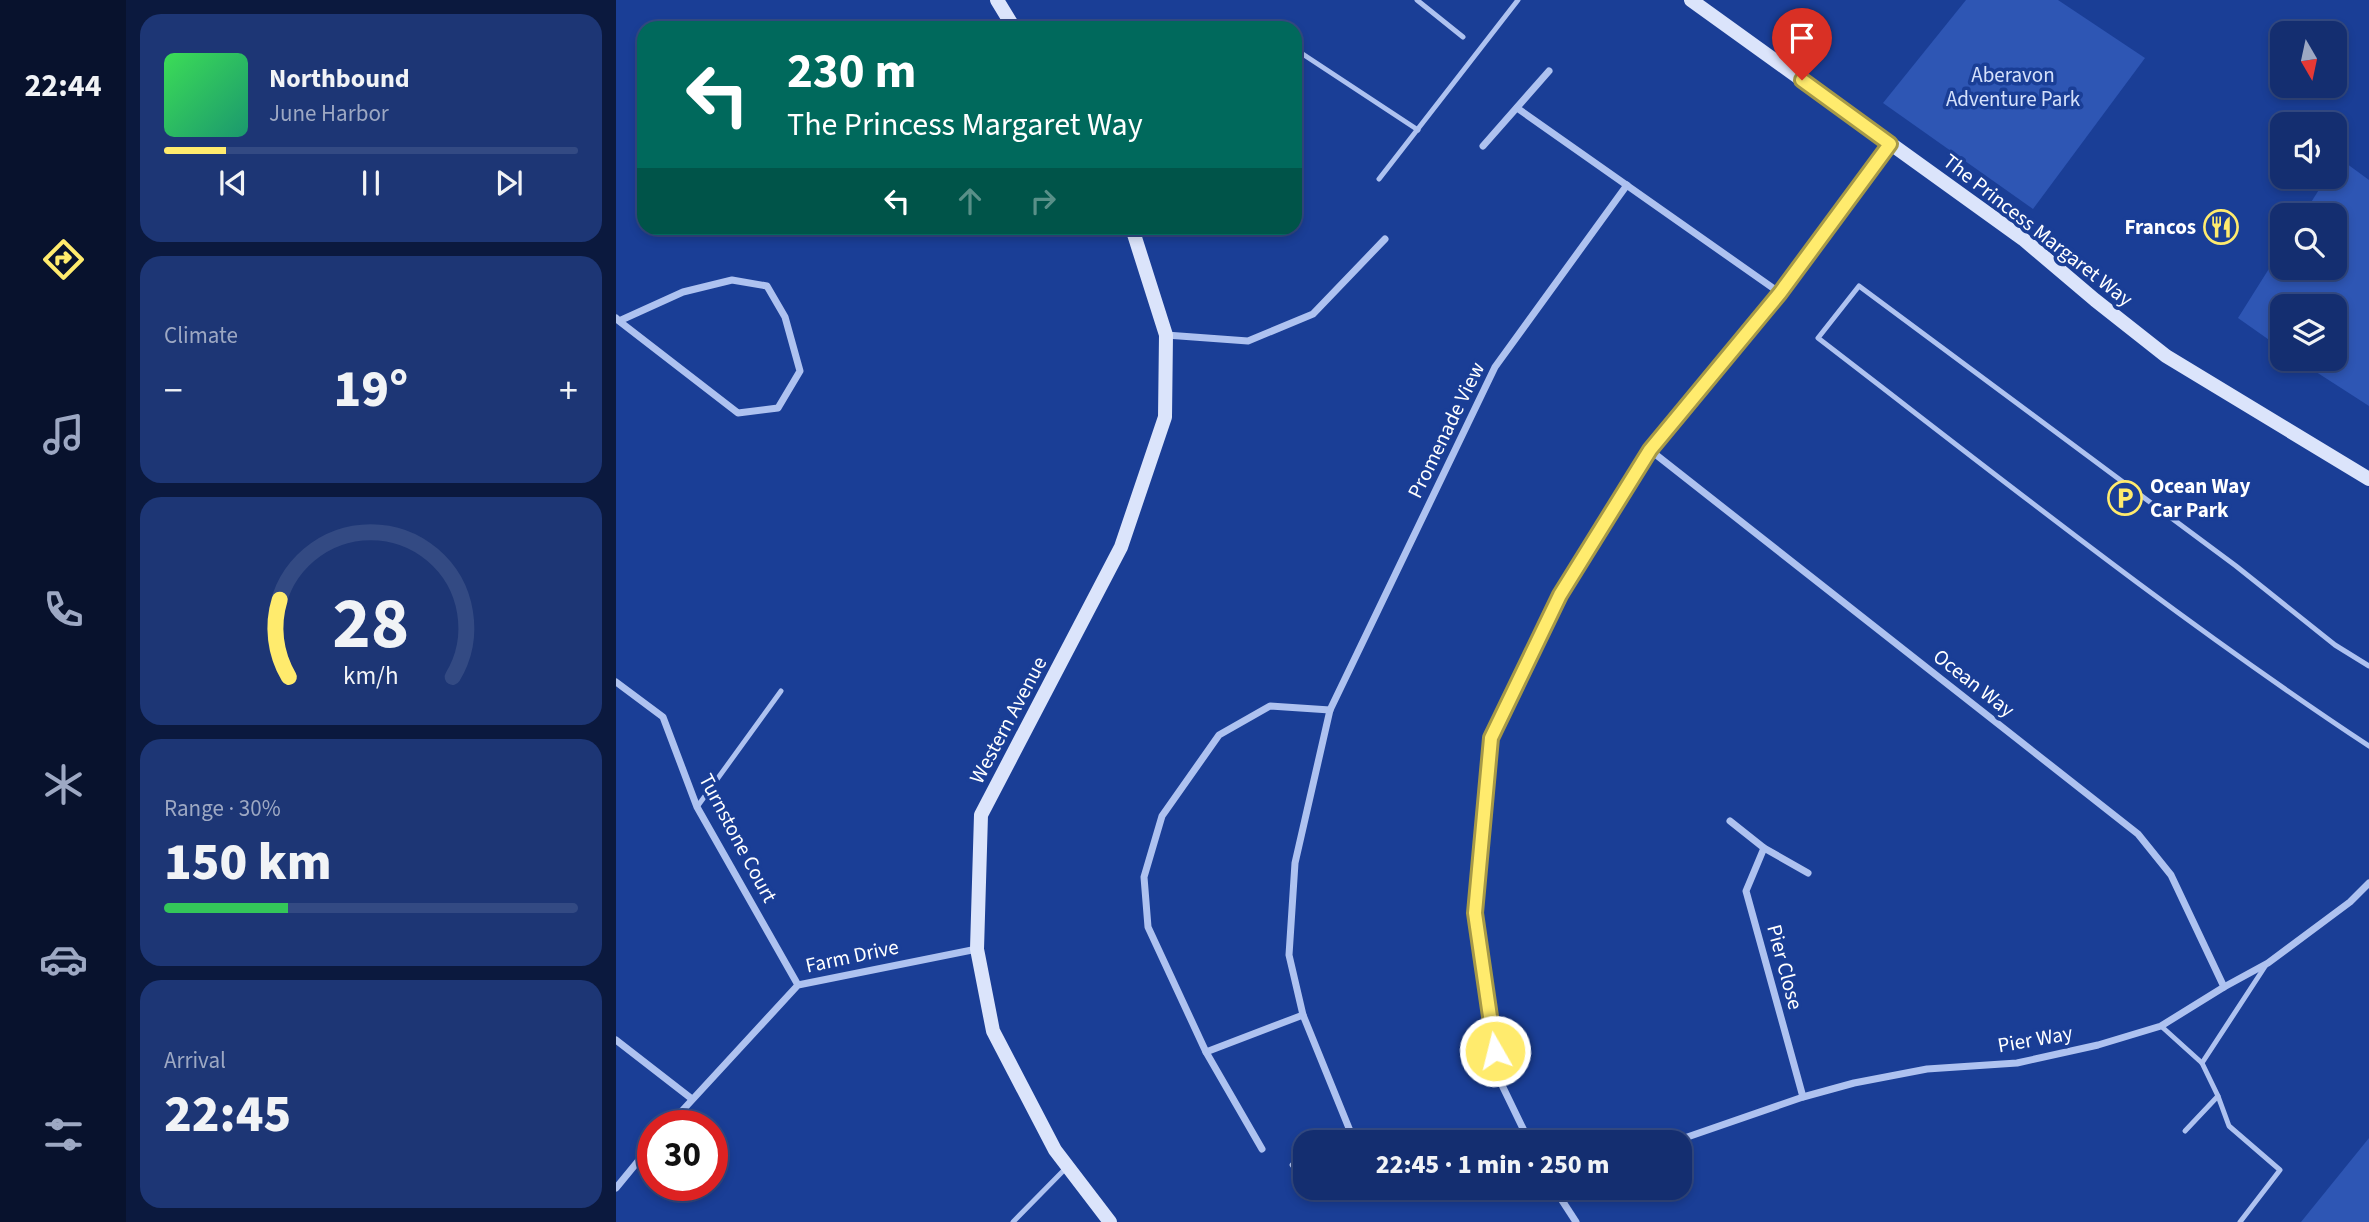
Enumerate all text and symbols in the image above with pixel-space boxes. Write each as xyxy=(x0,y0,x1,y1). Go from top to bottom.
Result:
pin xyxy=(1772,8,1832,80)
icon: arrive xyxy=(1783,19,1821,57)
north arrow xyxy=(2270,21,2347,98)
map controls xyxy=(2270,21,2347,371)
text: 230 m xyxy=(787,37,916,107)
icon: left xyxy=(672,49,763,140)
text: Northbound xyxy=(269,60,410,97)
park label: Aberavon Adventure Park xyxy=(1946,60,2081,114)
text: 22:44 xyxy=(24,63,102,109)
text: June Harbor xyxy=(269,97,389,130)
text: The Princess Margaret Way xyxy=(787,102,1143,148)
button: sound xyxy=(2270,112,2347,189)
street label: The Princess Margaret Way xyxy=(1937,146,2139,314)
icon: previous xyxy=(214,164,252,202)
icon: pause xyxy=(352,164,390,202)
icon: next xyxy=(490,164,528,202)
icon: left xyxy=(878,182,916,220)
icon: ahead xyxy=(951,182,989,220)
icon: right xyxy=(1024,182,1062,220)
button: search xyxy=(2270,203,2347,280)
restaurant icon: Francos xyxy=(2202,208,2240,246)
place label: Francos xyxy=(2124,212,2196,242)
icon: directions xyxy=(39,235,88,284)
button: layers xyxy=(2270,294,2347,371)
text: Climate xyxy=(164,319,238,352)
text: 19° xyxy=(334,353,408,427)
street label: Promenade View xyxy=(1400,357,1492,503)
text: − xyxy=(164,364,183,418)
text: + xyxy=(559,364,578,418)
icon: music xyxy=(39,410,88,459)
place label: Ocean Way Car Park xyxy=(2150,471,2250,525)
parking icon: Ocean Way Car Park xyxy=(2106,479,2144,517)
text: 28 xyxy=(333,572,409,676)
icon: phone xyxy=(39,585,88,634)
street label: Ocean Way xyxy=(1927,642,2021,724)
street label: Western Avenue xyxy=(962,651,1054,789)
text: km/h xyxy=(343,658,399,694)
icon: climate xyxy=(39,760,88,809)
street label: Turnstone Court xyxy=(691,768,785,908)
text: Range · 30% xyxy=(164,792,281,825)
text: 150 km xyxy=(164,826,332,900)
street label: Pier Close xyxy=(1759,921,1811,1013)
street label: Farm Drive xyxy=(803,931,901,981)
icon: car xyxy=(39,935,88,984)
position arrow xyxy=(1458,1014,1532,1088)
street label: Pier Way xyxy=(1995,1018,2075,1060)
text: Arrival xyxy=(164,1044,226,1077)
text: 22:45 xyxy=(164,1078,291,1152)
icon: filters xyxy=(39,1110,88,1159)
speed limit sign: 30 xyxy=(637,1110,728,1201)
text: 22:45 · 1 min · 250 m xyxy=(1376,1146,1609,1183)

